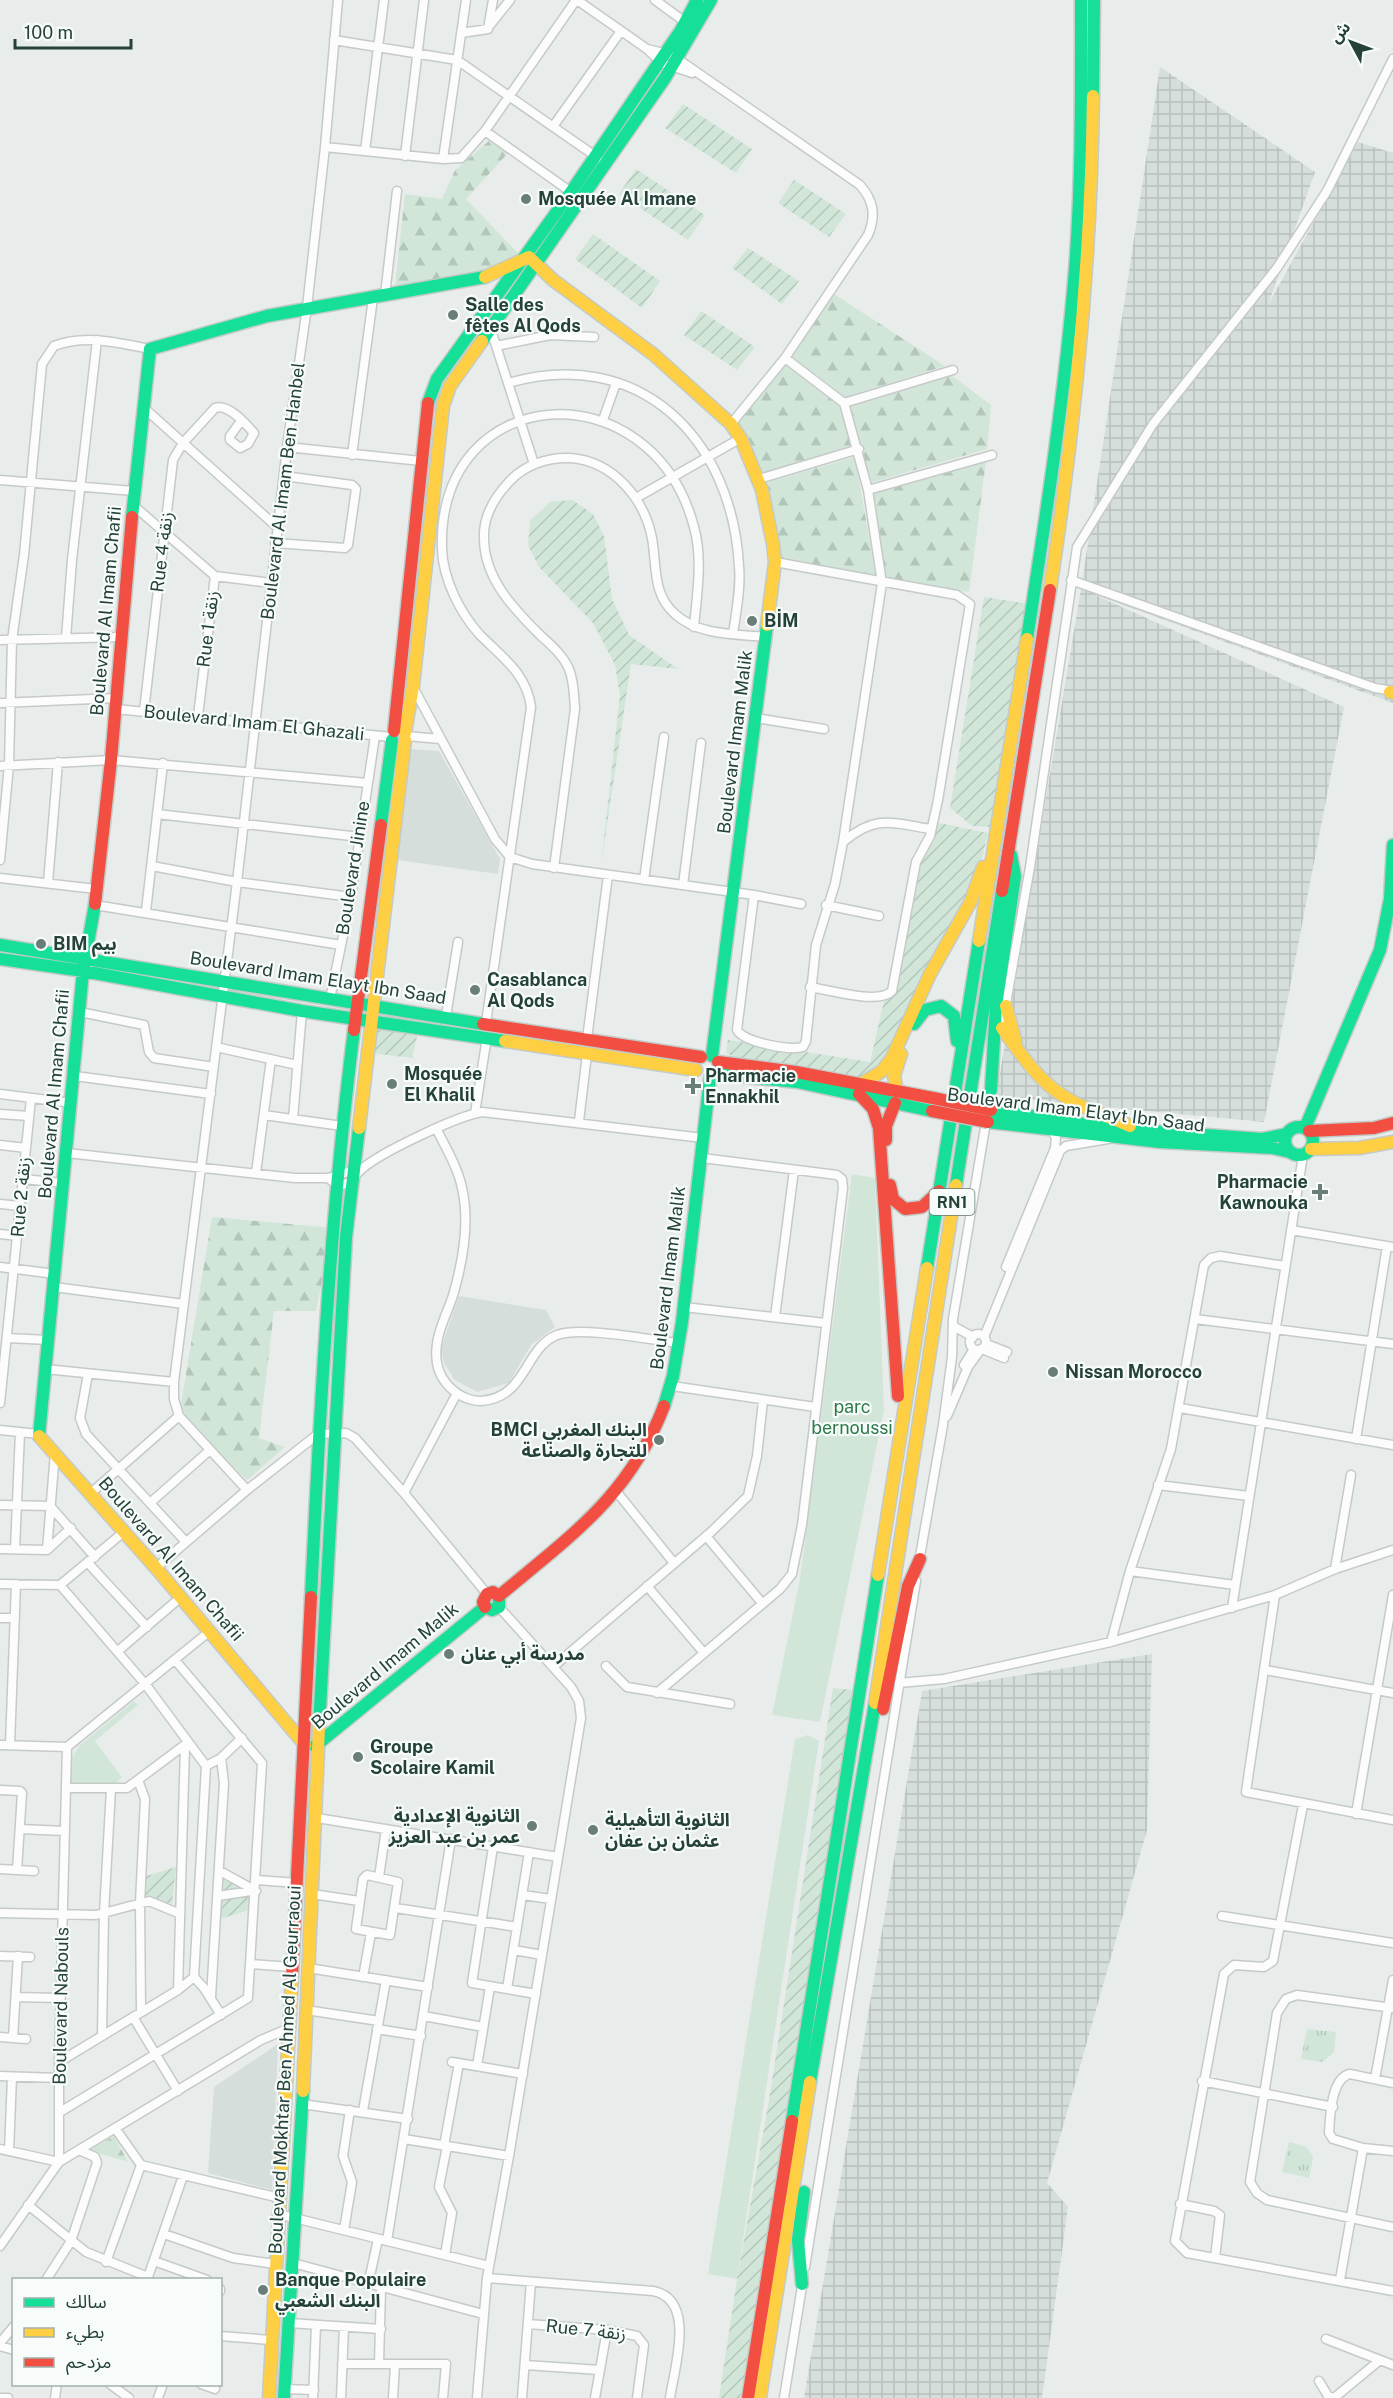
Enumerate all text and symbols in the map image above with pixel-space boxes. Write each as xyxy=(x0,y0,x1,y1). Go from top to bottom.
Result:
scale bar xyxy=(15,12,130,50)
north arrow xyxy=(1321,12,1381,72)
text: ش xyxy=(1326,18,1354,47)
text: 100 m xyxy=(24,22,73,43)
place label: Mosquée Al Imane xyxy=(538,188,696,209)
marker: Mosquée Al Imane xyxy=(519,192,533,206)
place label: Salle des fêtes Al Qods xyxy=(465,294,581,336)
marker: Salle des fêtes Al Qods xyxy=(446,308,460,322)
street label: Boulevard Al Imam Ben Hanbel xyxy=(256,361,309,621)
street label: Boulevard Al Imam Chafii xyxy=(86,505,125,717)
street label: Rue 4 زنقة xyxy=(146,510,178,594)
street label: Rue 1 زنقة xyxy=(192,589,224,669)
place label: BİM xyxy=(764,609,799,631)
marker: BİM xyxy=(745,614,759,628)
street label: Boulevard Imam Malik xyxy=(713,649,756,835)
street label: Boulevard Imam El Ghazali xyxy=(143,700,366,745)
street label: Boulevard Jinine xyxy=(332,799,373,937)
place label: BIM بيم xyxy=(53,933,117,957)
marker: BIM بيم xyxy=(34,937,48,951)
street label: Boulevard Imam Elayt Ibn Saad xyxy=(188,947,448,1008)
place label: Casablanca Al Qods xyxy=(487,969,587,1011)
marker: Casablanca Al Qods xyxy=(468,983,482,997)
street label: Boulevard Al Imam Chafii xyxy=(34,988,73,1200)
place label: Mosquée El Khalil xyxy=(404,1063,482,1105)
place label: Pharmacie Ennakhil xyxy=(705,1065,796,1107)
marker: Mosquée El Khalil xyxy=(385,1077,399,1091)
marker: Pharmacie Ennakhil xyxy=(686,1079,700,1093)
street label: Boulevard Imam Elayt Ibn Saad xyxy=(946,1083,1206,1136)
street label: Rue 2 زنقة xyxy=(7,1156,35,1238)
place label: Pharmacie Kawnouka xyxy=(1217,1171,1308,1213)
street label: Boulevard Imam Malik xyxy=(646,1185,689,1371)
marker: Pharmacie Kawnouka xyxy=(1313,1185,1327,1199)
road number: RN1 xyxy=(930,1189,974,1215)
place label: Nissan Morocco xyxy=(1065,1361,1202,1382)
marker: Nissan Morocco xyxy=(1046,1365,1060,1379)
park label: parc bernoussi xyxy=(811,1396,893,1438)
place label: BMCI البنك المغربي للتجارة والصناعة xyxy=(491,1419,647,1462)
marker: BMCI البنك المغربي للتجارة والصناعة xyxy=(652,1433,666,1447)
street label: Boulevard Al Imam Chafii xyxy=(94,1472,248,1645)
street label: Boulevard Imam Malik xyxy=(307,1598,462,1733)
place label: مدرسة أبي عنان xyxy=(461,1641,585,1668)
marker: مدرسة أبي عنان xyxy=(442,1647,456,1661)
place label: Groupe Scolaire Kamil xyxy=(370,1736,495,1778)
marker: Groupe Scolaire Kamil xyxy=(351,1750,365,1764)
place label: الثانوية الإعدادية عمر بن عبد العزيز xyxy=(388,1805,520,1848)
place label: الثانوية التأهيلية عثمان بن عفان xyxy=(605,1807,730,1851)
marker: الثانوية الإعدادية عمر بن عبد العزيز xyxy=(525,1819,539,1833)
marker: الثانوية التأهيلية عثمان بن عفان xyxy=(586,1823,600,1837)
street label: Boulevard Mokhtar Ben Ahmed Al Geurraoui xyxy=(264,1885,305,2255)
street label: Boulevard Nabouls xyxy=(49,1927,72,2085)
place label: Banque Populaire البنك الشعبي xyxy=(275,2269,426,2315)
legend xyxy=(12,2278,222,2386)
marker: Banque Populaire البنك الشعبي xyxy=(256,2283,270,2297)
text: سالك xyxy=(66,2291,107,2312)
street label: Rue 7 زنقة xyxy=(545,2315,627,2345)
text: بطيء xyxy=(66,2321,104,2345)
text: مزدحم xyxy=(66,2351,111,2375)

